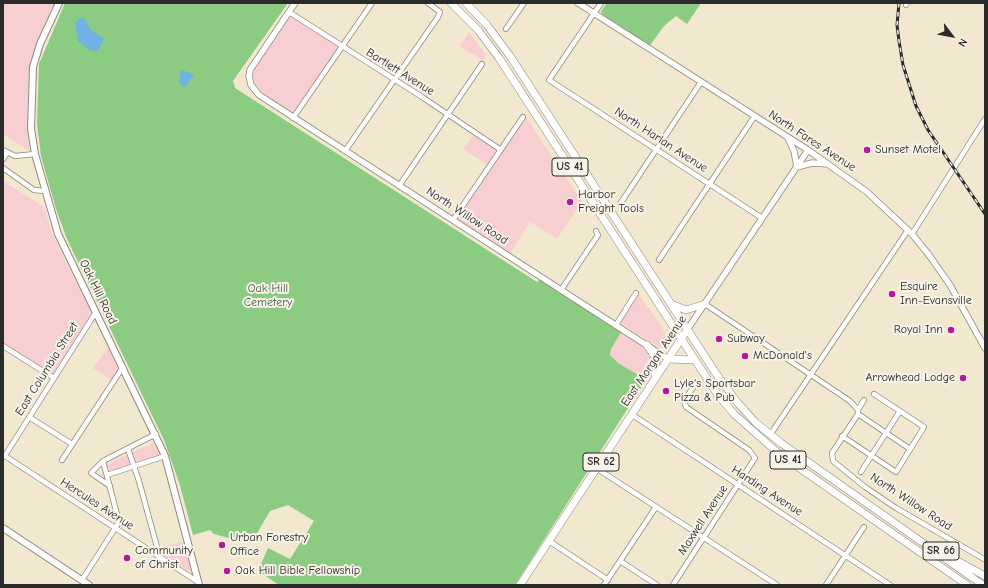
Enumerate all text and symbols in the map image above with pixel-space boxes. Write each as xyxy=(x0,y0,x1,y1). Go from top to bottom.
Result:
north arrow xyxy=(932,16,972,56)
text: N xyxy=(955,36,970,49)
street label: Bartlett Avenue xyxy=(363,45,437,99)
street label: North Harlan Avenue xyxy=(612,104,710,176)
street label: North Fares Avenue xyxy=(766,107,858,175)
place label: Sunset Motel xyxy=(875,143,941,157)
marker: Sunset Motel xyxy=(862,145,872,155)
road number: US 41 xyxy=(552,158,588,176)
street label: North Willow Road xyxy=(423,184,511,248)
place label: Harbor Freight Tools xyxy=(578,188,644,216)
marker: Harbor Freight Tools xyxy=(565,197,575,207)
street label: Oak Hill Road xyxy=(76,257,120,327)
place label: Esquire Inn-Evansville xyxy=(900,280,972,308)
park label: Oak Hill Cemetery xyxy=(244,282,292,310)
marker: Esquire Inn-Evansville xyxy=(887,289,897,299)
street label: East Morgan Avenue xyxy=(618,313,690,409)
street label: East Columbia Street xyxy=(12,320,82,418)
place label: Royal Inn xyxy=(894,323,943,337)
marker: Royal Inn xyxy=(946,325,956,335)
place label: Subway xyxy=(727,332,765,346)
marker: Subway xyxy=(714,334,724,344)
place label: McDonald's xyxy=(753,349,812,363)
marker: McDonald's xyxy=(740,351,750,361)
place label: Arrowhead Lodge xyxy=(865,371,955,385)
marker: Arrowhead Lodge xyxy=(958,373,968,383)
place label: Lyle's Sportsbar Pizza & Pub xyxy=(674,377,755,405)
marker: Lyle's Sportsbar Pizza & Pub xyxy=(661,386,671,396)
road number: US 41 xyxy=(770,451,806,469)
road number: SR 62 xyxy=(583,453,619,471)
street label: Harding Avenue xyxy=(729,463,805,519)
street label: North Willow Road xyxy=(867,470,955,534)
street label: Hercules Avenue xyxy=(57,475,137,533)
street label: Maxwell Avenue xyxy=(675,482,731,558)
place label: Urban Forestry Office xyxy=(230,531,308,559)
marker: Urban Forestry Office xyxy=(217,540,227,550)
road number: SR 66 xyxy=(923,542,959,560)
place label: Community of Christ xyxy=(135,544,193,572)
marker: Community of Christ xyxy=(122,553,132,563)
place label: Oak Hill Bible Fellowship xyxy=(235,564,360,578)
marker: Oak Hill Bible Fellowship xyxy=(222,566,232,576)

